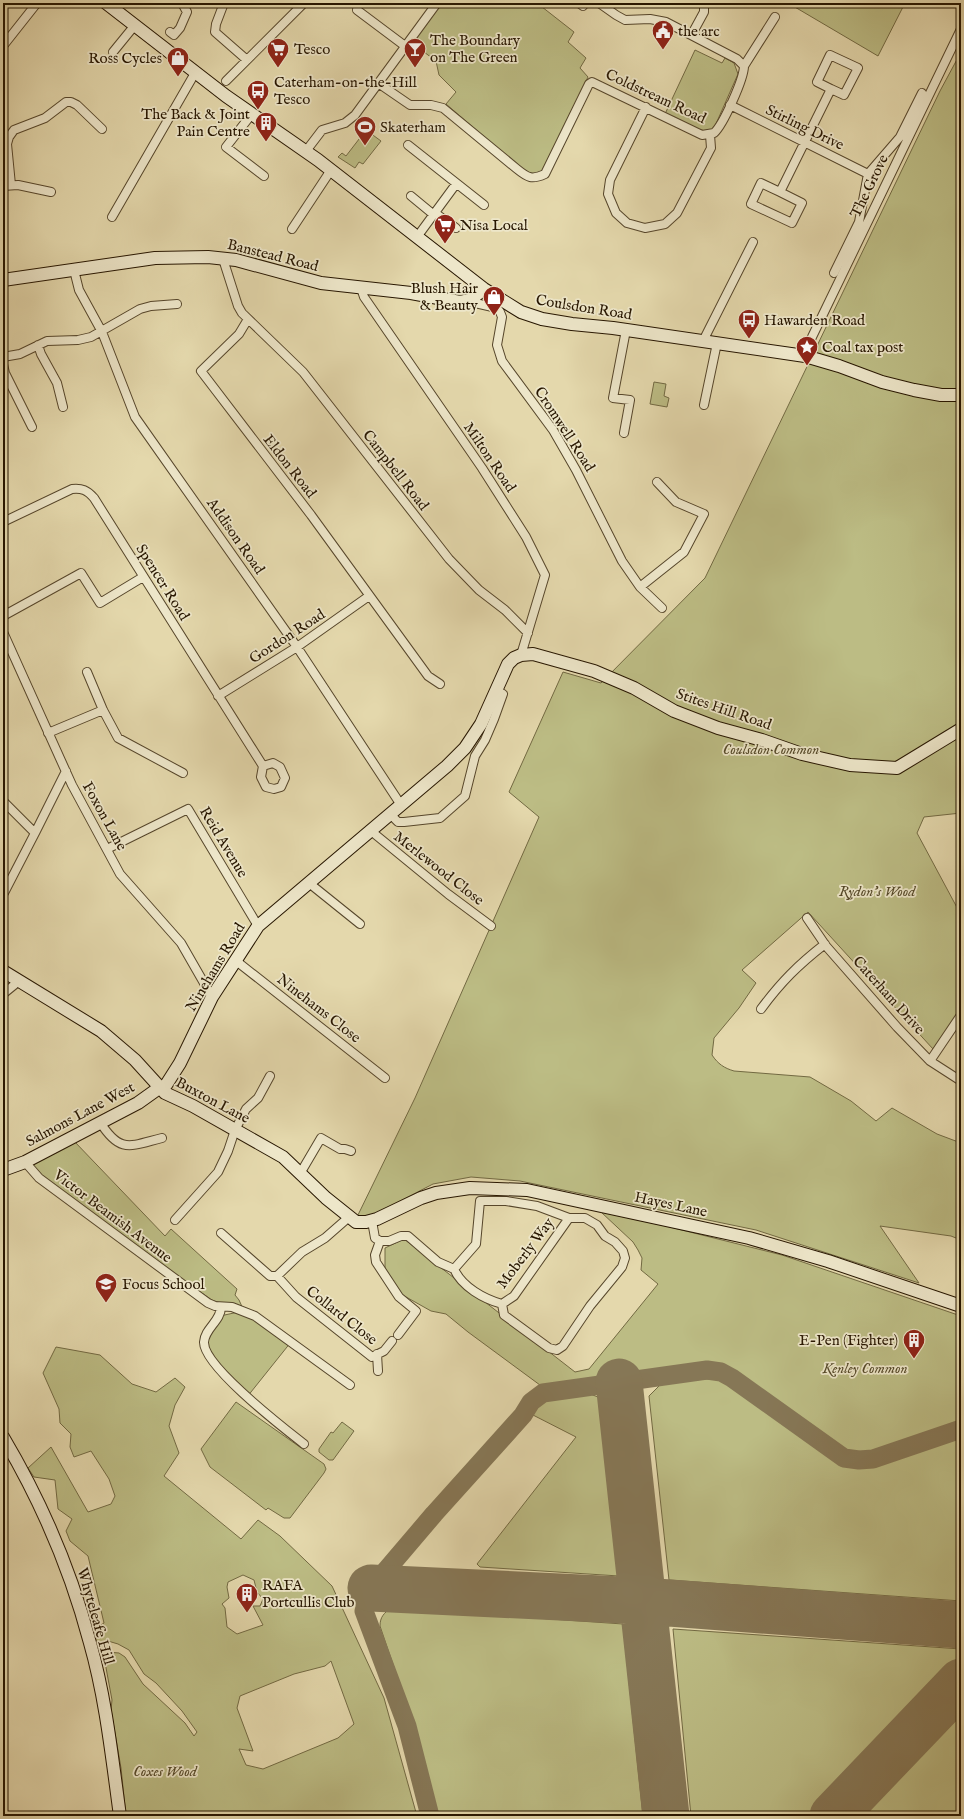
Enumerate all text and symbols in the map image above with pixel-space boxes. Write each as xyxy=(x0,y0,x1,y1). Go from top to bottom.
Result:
public building icon: the arc xyxy=(650,18,676,51)
place label: the arc xyxy=(678,22,720,41)
place label: The Boundary on The Green xyxy=(430,31,521,67)
supermarket icon: Tesco xyxy=(265,36,291,69)
bar icon: The Boundary on The Green xyxy=(402,36,428,69)
place label: Tesco xyxy=(294,40,330,59)
shop icon: Ross Cycles xyxy=(165,45,191,78)
place label: Ross Cycles xyxy=(88,49,162,68)
street label: Coldstream Road xyxy=(602,65,710,128)
place label: Caterham-on-the-Hill Tesco xyxy=(274,73,418,109)
bus stop icon: Caterham-on-the-Hill Tesco xyxy=(245,78,271,111)
street label: Stirling Drive xyxy=(762,100,847,155)
place label: The Back & Joint Pain Centre xyxy=(141,105,250,141)
building icon: The Back & Joint Pain Centre xyxy=(253,110,279,143)
sports icon: Skaterham xyxy=(352,114,378,147)
place label: Skaterham xyxy=(380,118,446,137)
street label: The Grove xyxy=(846,151,893,221)
supermarket icon: Nisa Local xyxy=(432,212,458,245)
place label: Nisa Local xyxy=(460,216,529,235)
street label: Banstead Road xyxy=(225,235,321,276)
place label: Blush Hair & Beauty xyxy=(411,279,479,315)
shop icon: Blush Hair & Beauty xyxy=(481,284,507,317)
street label: Coulsdon Road xyxy=(534,291,634,325)
bus stop icon: Hawarden Road xyxy=(736,307,762,340)
place label: Hawarden Road xyxy=(764,311,866,330)
place icon: Coal tax post xyxy=(794,334,820,367)
place label: Coal tax post xyxy=(822,338,904,357)
street label: Cromwell Road xyxy=(530,383,600,476)
street label: Milton Road xyxy=(459,419,521,497)
street label: Campbell Road xyxy=(358,426,434,515)
street label: Eldon Road xyxy=(259,431,321,503)
street label: Addison Road xyxy=(202,494,269,579)
street label: Spencer Road xyxy=(132,540,194,625)
street label: Gordon Road xyxy=(246,604,330,668)
street label: Stites Hill Road xyxy=(674,684,775,735)
park label: Coulsdon Common xyxy=(723,740,819,759)
street label: Foxon Lane xyxy=(78,779,131,854)
street label: Reid Avenue xyxy=(195,803,252,881)
street label: Merlewood Close xyxy=(390,827,488,910)
park label: Rydon's Wood xyxy=(839,882,916,901)
street label: Ninehams Road xyxy=(181,919,250,1015)
street label: Caterham Drive xyxy=(848,952,929,1039)
street label: Ninehams Close xyxy=(273,970,365,1047)
street label: Buxton Lane xyxy=(172,1073,253,1128)
street label: Salmons Lane West xyxy=(23,1078,138,1151)
street label: Victor Beamish Avenue xyxy=(49,1165,176,1267)
street label: Hayes Lane xyxy=(633,1188,709,1221)
street label: Moberly Way xyxy=(492,1214,559,1293)
school or university icon: Focus School xyxy=(93,1271,119,1304)
place label: Focus School xyxy=(122,1275,205,1294)
street label: Collard Close xyxy=(302,1282,381,1349)
building icon: E-Pen (Fighter) xyxy=(901,1327,927,1360)
place label: E-Pen (Fighter) xyxy=(799,1331,898,1350)
park label: Kenley Common xyxy=(821,1359,908,1378)
street label: Whyteleafe Hill xyxy=(73,1565,119,1668)
place label: RAFA Portcullis Club xyxy=(262,1576,355,1612)
building icon: RAFA Portcullis Club xyxy=(234,1581,260,1614)
park label: Coxes Wood xyxy=(133,1762,198,1781)

